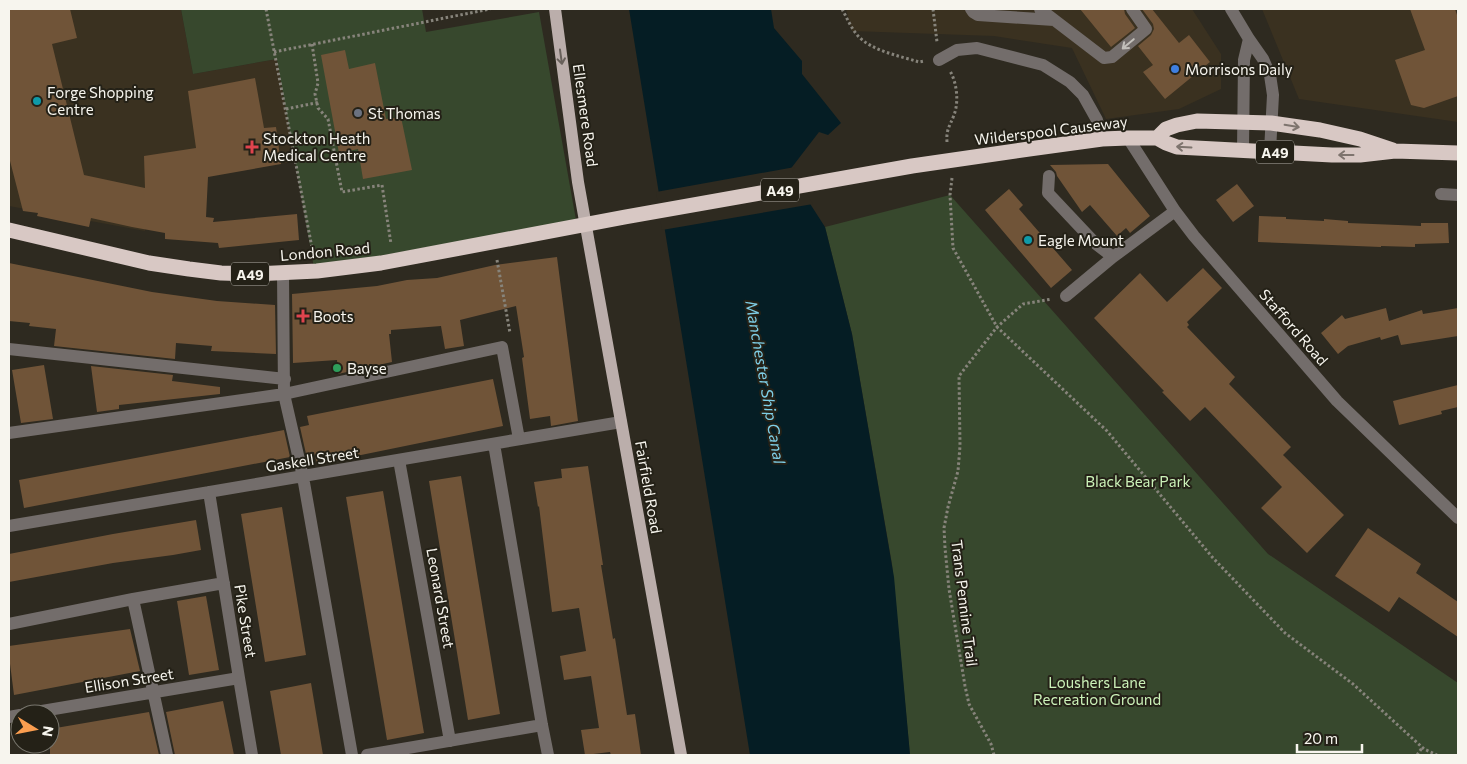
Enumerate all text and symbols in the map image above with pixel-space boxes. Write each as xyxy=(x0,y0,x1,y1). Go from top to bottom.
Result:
one-way arrow xyxy=(1122,39,1135,50)
one-way arrow xyxy=(557,49,567,65)
place label: Morrisons Daily xyxy=(1185,60,1293,78)
street label: Ellesmere Road xyxy=(570,62,602,168)
marker: Morrisons Daily xyxy=(1169,63,1181,75)
place label: Forge Shopping Centre xyxy=(47,83,154,118)
marker: Forge Shopping Centre xyxy=(31,95,43,107)
place label: St Thomas xyxy=(368,104,441,122)
marker: St Thomas xyxy=(352,107,364,119)
street label: Wilderspool Causeway xyxy=(974,112,1129,148)
one-way arrow xyxy=(1283,121,1299,131)
place label: Stockton Heath Medical Centre xyxy=(263,129,370,164)
marker: Stockton Heath Medical Centre xyxy=(245,140,259,154)
road number: A49 xyxy=(1256,140,1294,163)
one-way arrow xyxy=(1176,142,1192,151)
one-way arrow xyxy=(1339,150,1355,160)
road number: A49 xyxy=(761,178,799,202)
place label: Eagle Mount xyxy=(1038,231,1124,249)
marker: Eagle Mount xyxy=(1022,234,1034,246)
street label: London Road xyxy=(279,238,371,264)
road number: A49 xyxy=(231,262,269,286)
street label: Stafford Road xyxy=(1256,285,1332,369)
water label: Manchester Ship Canal xyxy=(742,299,790,466)
place label: Boots xyxy=(313,307,354,325)
marker: Boots xyxy=(297,310,309,322)
place label: Bayse xyxy=(347,359,387,377)
marker: Bayse xyxy=(331,362,343,374)
street label: Fairfield Road xyxy=(632,439,666,535)
street label: Gaskell Street xyxy=(264,443,360,475)
park label: Black Bear Park xyxy=(1085,472,1191,490)
street label: Trans Pennine Trail xyxy=(948,539,982,667)
street label: Leonard Street xyxy=(423,546,459,650)
street label: Pike Street xyxy=(231,583,261,659)
street label: Ellison Street xyxy=(83,664,175,696)
park label: Loushers Lane Recreation Ground xyxy=(1033,673,1161,708)
north arrow xyxy=(10,704,60,754)
scale bar xyxy=(1297,722,1362,754)
text: N xyxy=(39,725,58,738)
text: 20 m xyxy=(1304,729,1338,747)

